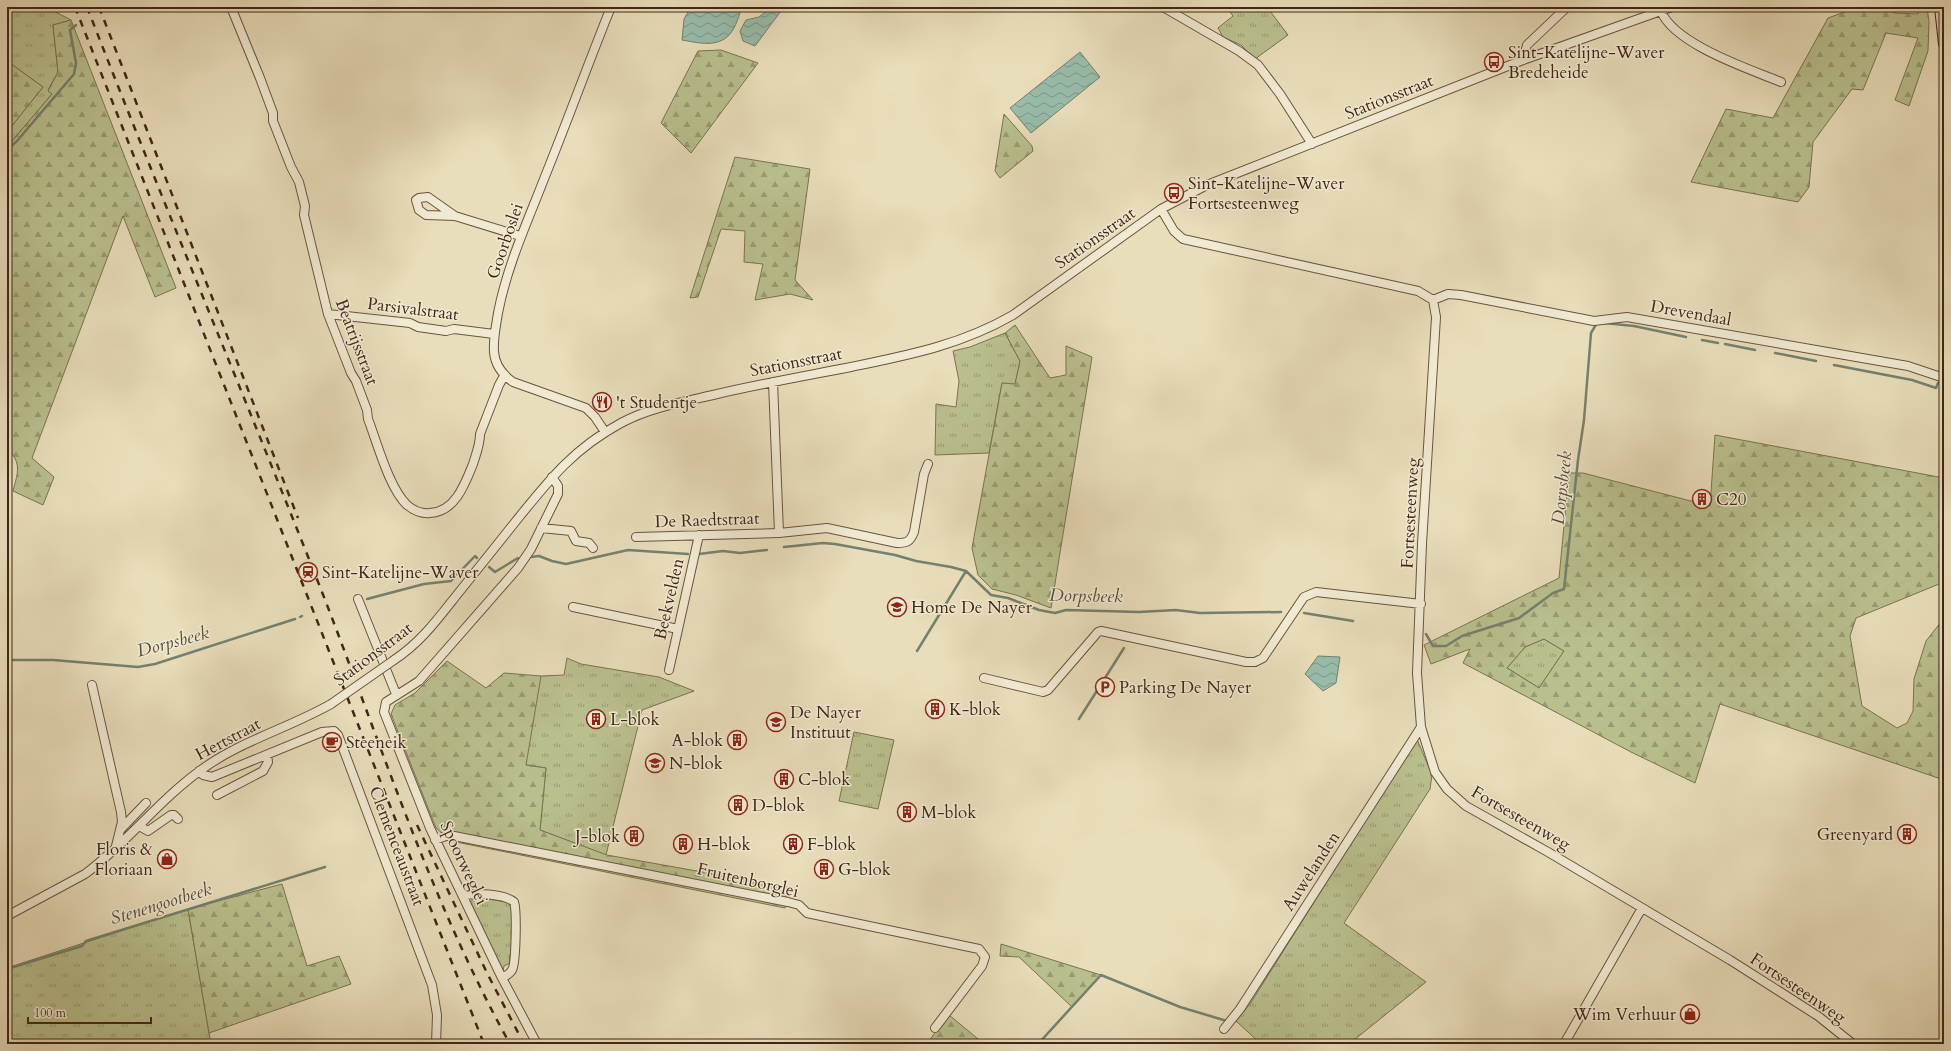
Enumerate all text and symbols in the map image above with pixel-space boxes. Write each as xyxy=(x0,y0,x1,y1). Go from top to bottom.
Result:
place label: Sint-Katelijne-Waver Bredeheide xyxy=(1508,41,1665,84)
bus stop icon: Sint-Katelijne-Waver Bredeheide xyxy=(1483,51,1505,73)
street label: Stationsstraat xyxy=(1341,69,1437,125)
place label: Sint-Katelijne-Waver Fortsesteenweg xyxy=(1188,172,1345,215)
bus stop icon: Sint-Katelijne-Waver Fortsesteenweg xyxy=(1163,182,1185,204)
street label: Goorboslei xyxy=(481,200,529,282)
street label: Stationsstraat xyxy=(1050,201,1140,274)
street label: Parsivalstraat xyxy=(366,292,461,326)
street label: Drevendaal xyxy=(1649,295,1734,332)
street label: Beatrijsstraat xyxy=(330,296,384,389)
street label: Stationsstraat xyxy=(748,342,845,382)
restaurant icon: 't Studentje xyxy=(591,391,613,413)
place label: 't Studentje xyxy=(616,391,697,414)
water label: Dorpsbeek xyxy=(1546,450,1578,526)
street label: Fortsesteenweg xyxy=(1396,457,1424,569)
building icon: C20 xyxy=(1691,488,1713,510)
place label: C20 xyxy=(1716,488,1747,511)
street label: De Raedtstraat xyxy=(654,507,760,533)
street label: Beekvelden xyxy=(648,556,690,642)
station icon: Sint-Katelijne-Waver xyxy=(297,561,319,583)
place label: Sint-Katelijne-Waver xyxy=(322,561,479,584)
water label: Dorpsbeek xyxy=(1049,583,1123,609)
school or university icon: Home De Nayer xyxy=(886,596,908,618)
place label: Home De Nayer xyxy=(911,596,1033,619)
street label: Stationsstraat xyxy=(329,616,418,691)
water label: Dorpsbeek xyxy=(134,620,212,664)
parking icon: Parking De Nayer xyxy=(1094,676,1116,698)
place label: Parking De Nayer xyxy=(1119,676,1252,699)
building icon: K-blok xyxy=(924,698,946,720)
place label: K-blok xyxy=(949,698,1002,721)
place label: De Nayer Instituut xyxy=(790,701,862,744)
building icon: L-blok xyxy=(585,708,607,730)
place label: L-blok xyxy=(610,708,660,731)
school or university icon: De Nayer Instituut xyxy=(765,711,787,733)
street label: Hertstraat xyxy=(191,712,265,766)
place label: A-blok xyxy=(672,729,724,752)
building icon: A-blok xyxy=(726,729,748,751)
cafe icon: Steeneik xyxy=(321,731,343,753)
place label: Steeneik xyxy=(346,731,407,754)
school or university icon: N-blok xyxy=(644,752,666,774)
place label: N-blok xyxy=(669,752,724,775)
building icon: C-blok xyxy=(773,768,795,790)
place label: C-blok xyxy=(798,768,851,791)
street label: Fortsesteenweg xyxy=(1467,780,1575,856)
street label: Clemenceaustraat xyxy=(364,783,431,910)
building icon: D-blok xyxy=(727,794,749,816)
place label: D-blok xyxy=(752,794,806,817)
building icon: M-blok xyxy=(896,801,918,823)
place label: M-blok xyxy=(921,801,977,824)
street label: Spoorweglei xyxy=(435,817,493,909)
place label: Greenyard xyxy=(1817,823,1893,846)
building icon: Greenyard xyxy=(1896,823,1918,845)
place label: J-blok xyxy=(572,825,621,848)
building icon: J-blok xyxy=(623,825,645,847)
street label: Auwelanden xyxy=(1277,826,1345,915)
building icon: H-blok xyxy=(672,833,694,855)
place label: H-blok xyxy=(697,833,751,856)
building icon: F-blok xyxy=(782,833,804,855)
place label: F-blok xyxy=(807,833,857,856)
place label: Floris & Floriaan xyxy=(94,838,153,881)
shop icon: Floris & Floriaan xyxy=(156,848,178,870)
street label: Fruitenborglei xyxy=(695,857,801,903)
building icon: G-blok xyxy=(813,858,835,880)
place label: G-blok xyxy=(838,858,892,881)
water label: Stenengootbeek xyxy=(107,877,215,931)
street label: Fortsesteenweg xyxy=(1746,947,1851,1029)
scale bar xyxy=(28,999,151,1025)
place label: Wim Verhuur xyxy=(1572,1003,1677,1026)
shop icon: Wim Verhuur xyxy=(1679,1003,1701,1025)
text: 100 m xyxy=(34,1005,67,1021)

